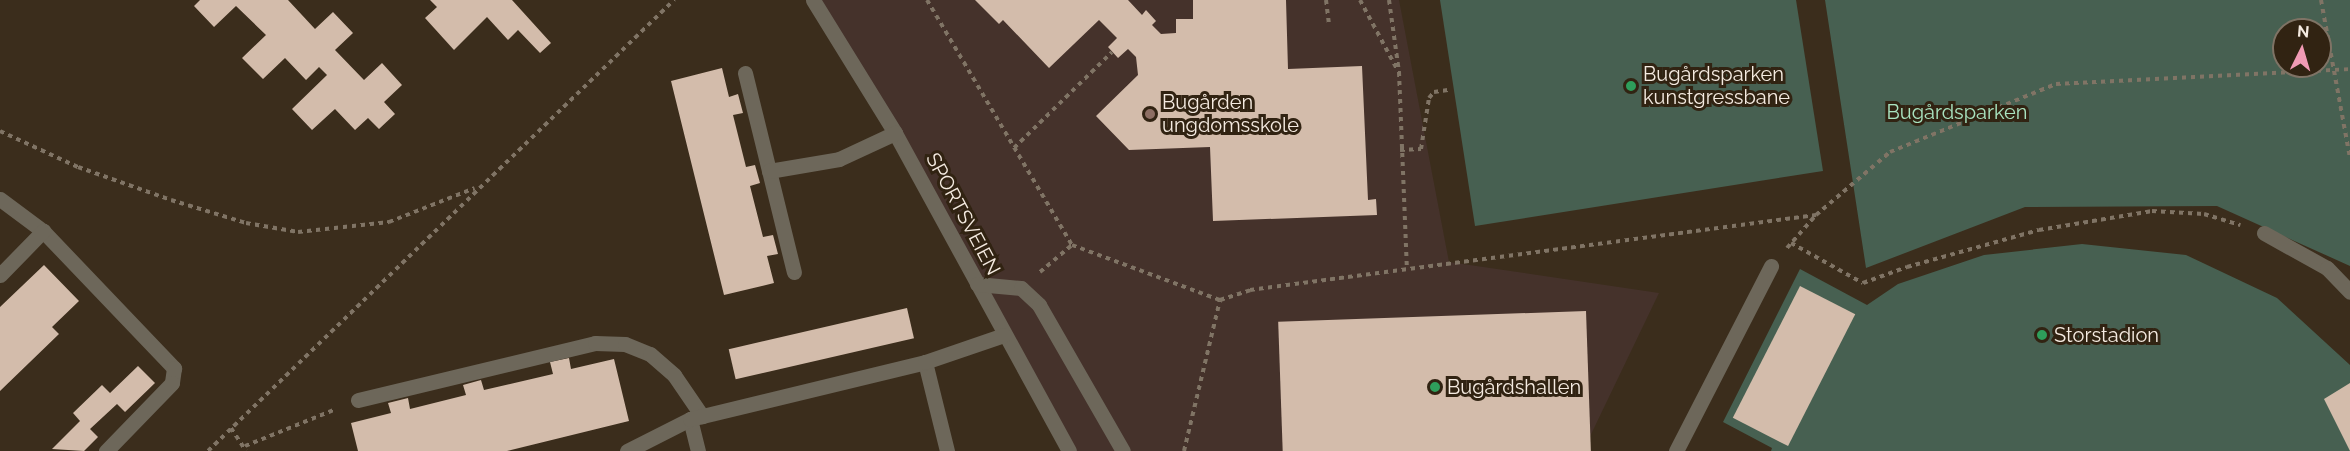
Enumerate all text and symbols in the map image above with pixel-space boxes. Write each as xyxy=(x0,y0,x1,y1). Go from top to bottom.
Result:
north arrow xyxy=(2272,18,2332,78)
text: N xyxy=(2297,22,2310,42)
place label: Bugårdsparken kunstgressbane xyxy=(1643,62,1790,109)
marker: Bugårdsparken kunstgressbane xyxy=(1624,79,1638,93)
place label: Bugården ungdomsskole xyxy=(1162,90,1299,137)
park label: Bugårdsparken xyxy=(1886,100,2028,124)
marker: Bugården ungdomsskole xyxy=(1143,107,1157,121)
street label: SPORTSVEIEN xyxy=(921,149,1005,279)
place label: Storstadion xyxy=(2054,323,2159,347)
marker: Storstadion xyxy=(2035,328,2049,342)
place label: Bugårdshallen xyxy=(1447,375,1581,399)
marker: Bugårdshallen xyxy=(1428,380,1442,394)

